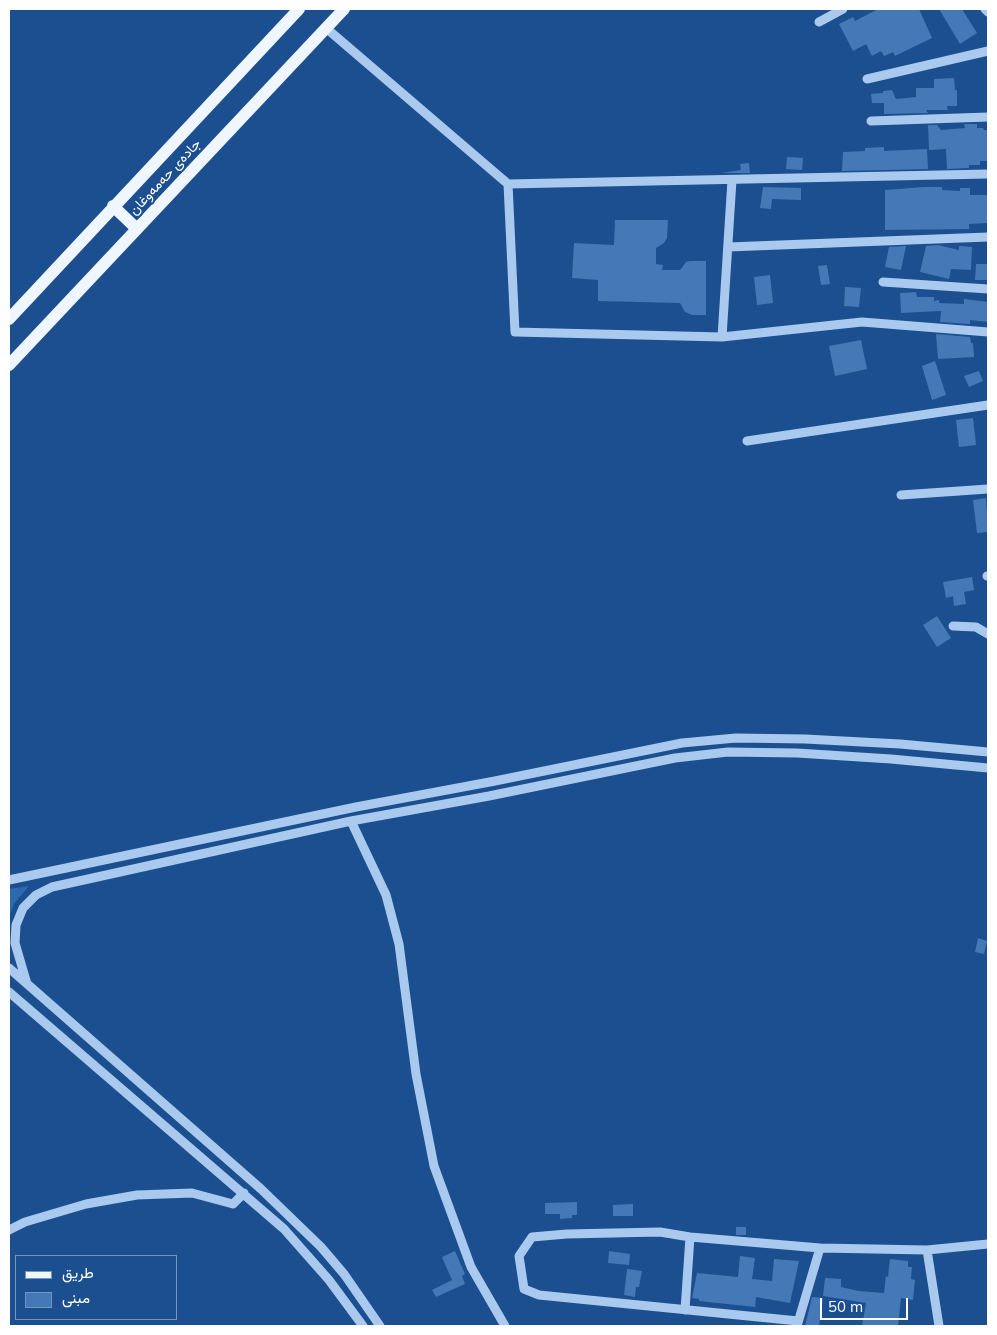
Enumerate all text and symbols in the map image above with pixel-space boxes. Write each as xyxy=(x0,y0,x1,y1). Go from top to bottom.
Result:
street label: جادەی حەمەوغان xyxy=(126,136,204,218)
legend xyxy=(15,1255,178,1320)
text: طريق xyxy=(62,1263,94,1282)
text: مبنى xyxy=(62,1288,90,1307)
scale bar xyxy=(822,1288,910,1320)
text: 50 m xyxy=(828,1297,863,1316)

